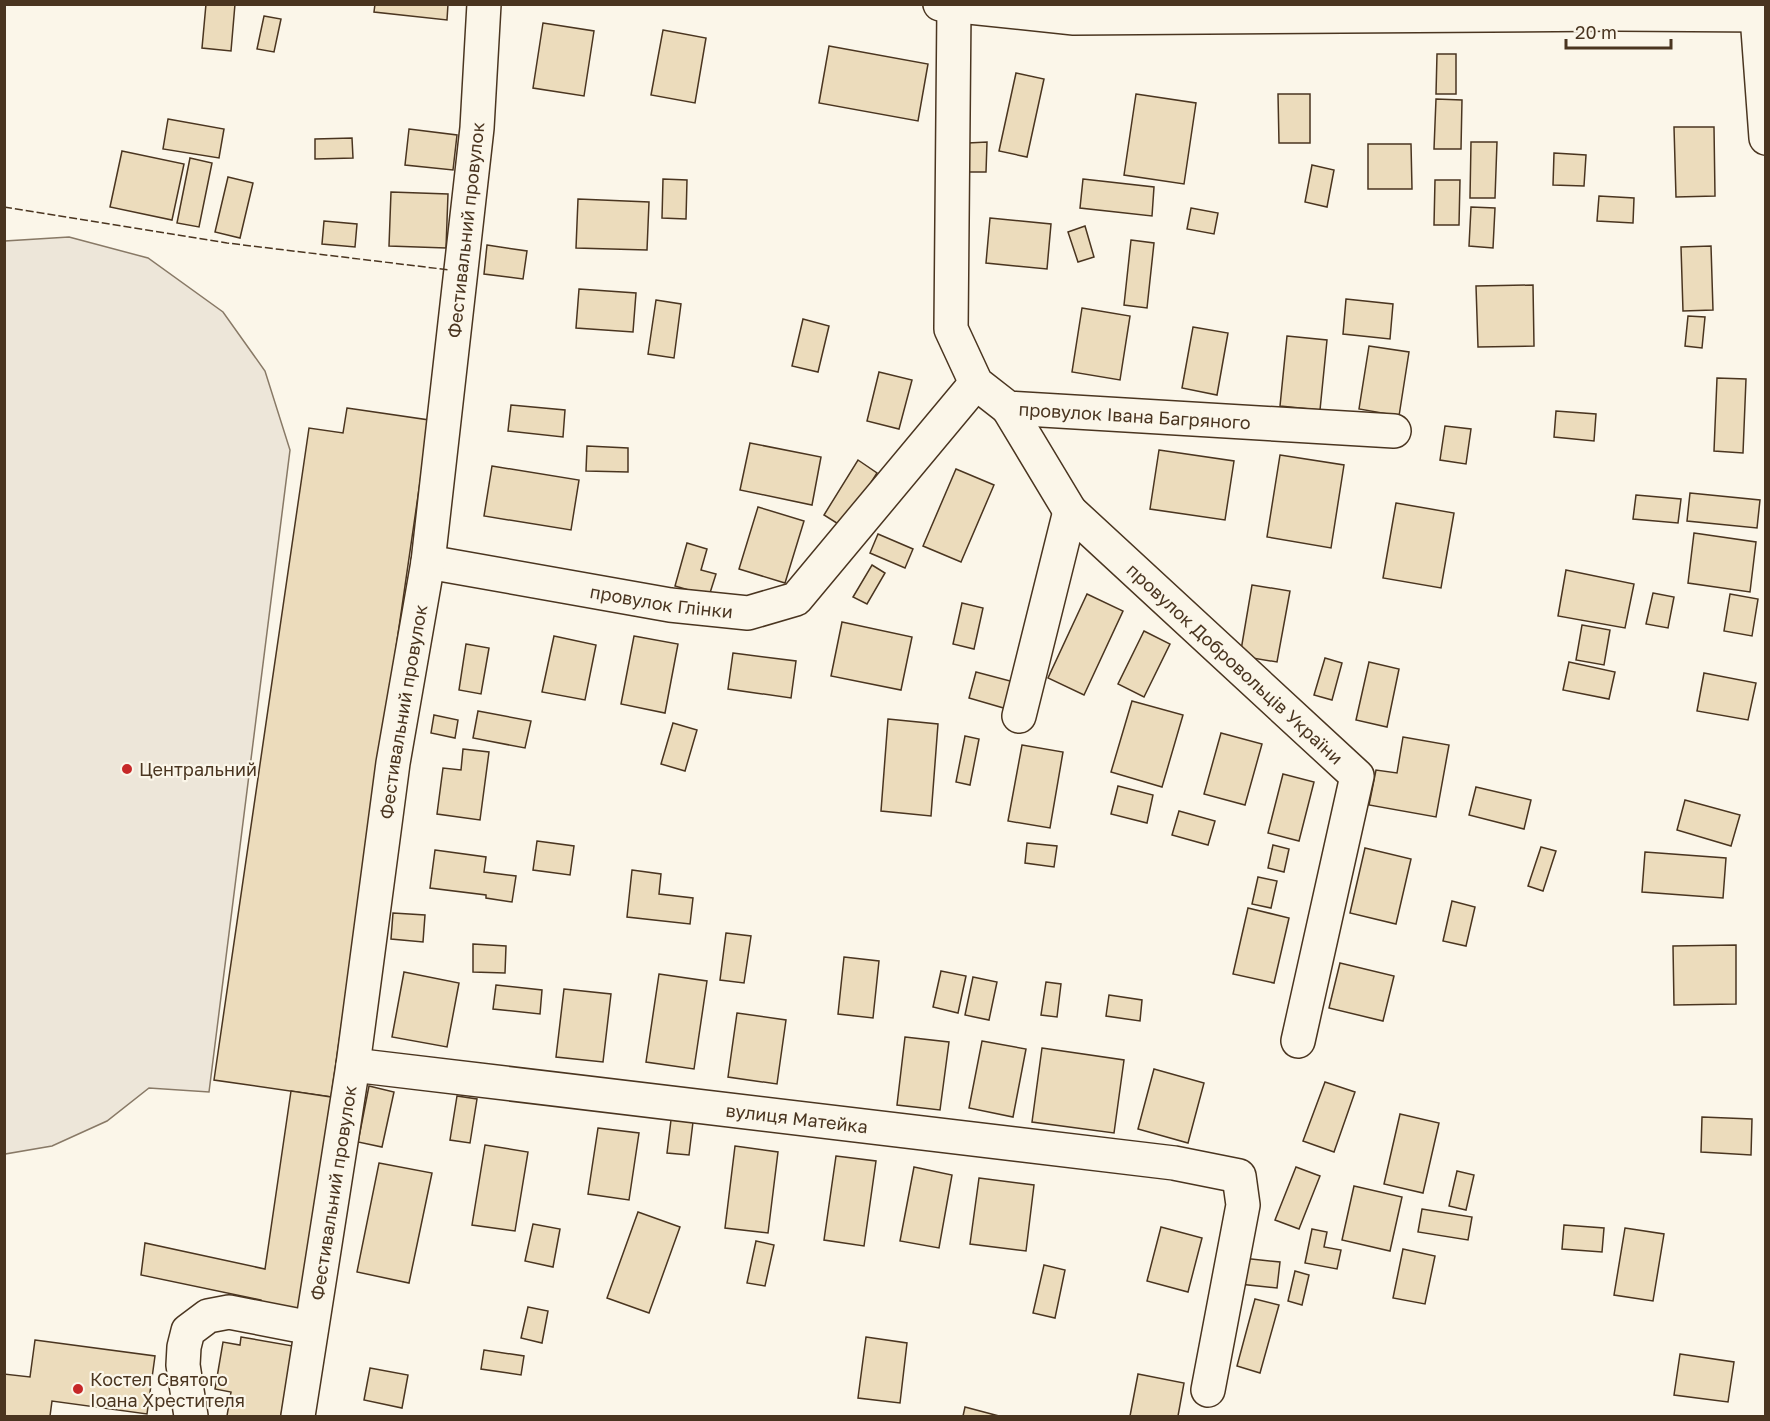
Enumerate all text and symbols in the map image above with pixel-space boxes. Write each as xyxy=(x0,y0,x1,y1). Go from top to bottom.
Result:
scale bar xyxy=(1566,12,1671,50)
text: 20 m xyxy=(1575,21,1617,43)
street label: Фестивальний провулок xyxy=(442,121,488,339)
street label: провулок Івана Багряного xyxy=(1018,398,1251,433)
street label: провулок Добровольців України xyxy=(1123,558,1348,769)
street label: провулок Глінки xyxy=(588,580,734,622)
street label: Фестивальний провулок xyxy=(375,603,431,821)
place label: Центральний xyxy=(139,758,257,780)
marker: Центральний xyxy=(120,762,134,776)
street label: Фестивальний провулок xyxy=(305,1084,361,1302)
street label: вулиця Матейка xyxy=(725,1099,869,1137)
place label: Костел Святого Іоана Хрестителя xyxy=(90,1368,245,1411)
marker: Костел Святого Іоана Хрестителя xyxy=(71,1382,85,1396)

